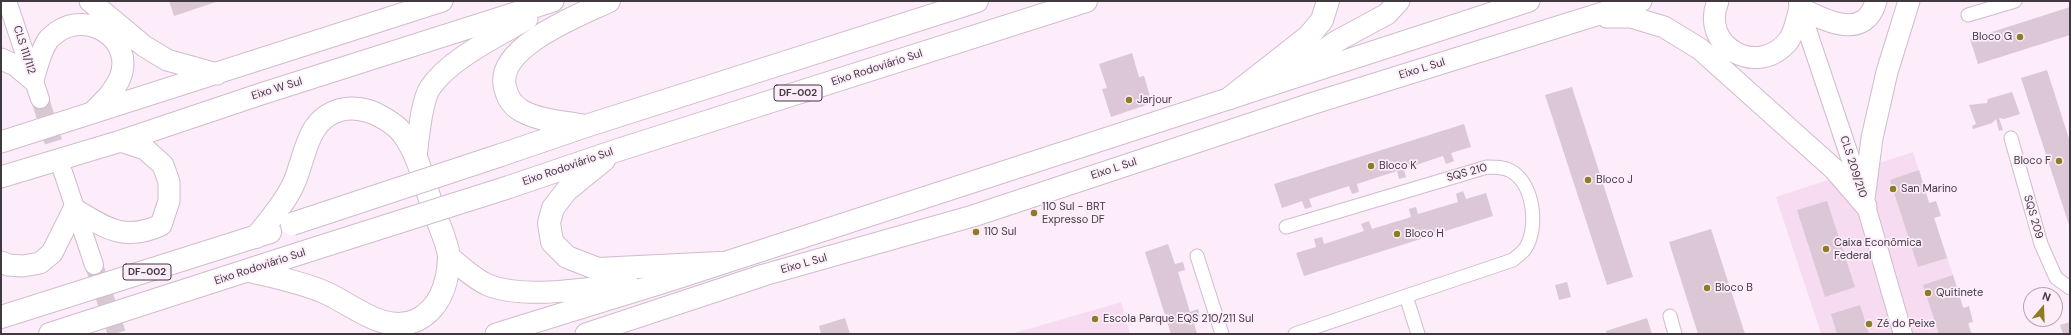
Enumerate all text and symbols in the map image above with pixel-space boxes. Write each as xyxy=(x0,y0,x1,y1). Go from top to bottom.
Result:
street label: CLS 111/112 xyxy=(10,24,38,76)
place label: Bloco G xyxy=(1972,30,2012,44)
marker: Bloco G xyxy=(2015,32,2025,42)
street label: Eixo Rodoviário Sul xyxy=(830,47,924,89)
street label: Eixo L Sul xyxy=(1397,56,1447,82)
street label: Eixo W Sul xyxy=(250,75,304,103)
road number: DF-002 xyxy=(774,85,822,101)
place label: Jarjour xyxy=(1137,93,1172,107)
marker: Jarjour xyxy=(1124,95,1134,105)
street label: CLS 209/210 xyxy=(1837,134,1869,200)
street label: Eixo Rodoviário Sul xyxy=(521,145,615,189)
place label: Bloco F xyxy=(2014,154,2051,168)
street label: Eixo L Sul xyxy=(1089,155,1139,183)
marker: Bloco F xyxy=(2054,156,2064,166)
place label: Bloco K xyxy=(1379,159,1417,173)
marker: Bloco K xyxy=(1366,161,1376,171)
street label: SQS 210 xyxy=(1445,161,1489,185)
place label: Bloco J xyxy=(1596,173,1633,187)
marker: Bloco J xyxy=(1583,175,1593,185)
place label: San Marino xyxy=(1901,182,1957,196)
marker: San Marino xyxy=(1888,184,1898,194)
street label: SQS 209 xyxy=(2020,194,2046,240)
place label: 110 Sul - BRT Expresso DF xyxy=(1042,200,1106,226)
marker: 110 Sul - BRT Expresso DF xyxy=(1029,208,1039,218)
place label: 110 Sul xyxy=(984,225,1016,239)
marker: 110 Sul xyxy=(971,227,981,237)
place label: Bloco H xyxy=(1405,227,1444,241)
marker: Bloco H xyxy=(1392,229,1402,239)
place label: Caixa Econômica Federal xyxy=(1834,236,1921,262)
marker: Caixa Econômica Federal xyxy=(1821,244,1831,254)
street label: Eixo Rodoviário Sul xyxy=(213,246,307,288)
street label: Eixo L Sul xyxy=(779,251,829,277)
road number: DF-002 xyxy=(123,264,171,280)
place label: Bloco B xyxy=(1715,281,1753,295)
marker: Bloco B xyxy=(1702,283,1712,293)
place label: Quitinete xyxy=(1936,286,1983,300)
north arrow xyxy=(2023,287,2063,327)
marker: Quitinete xyxy=(1923,288,1933,298)
text: N xyxy=(2041,289,2053,305)
place label: Escola Parque EQS 210/211 Sul xyxy=(1103,312,1254,326)
marker: Escola Parque EQS 210/211 Sul xyxy=(1090,314,1100,324)
place label: Zé do Peixe xyxy=(1877,317,1935,331)
marker: Zé do Peixe xyxy=(1864,319,1874,329)

